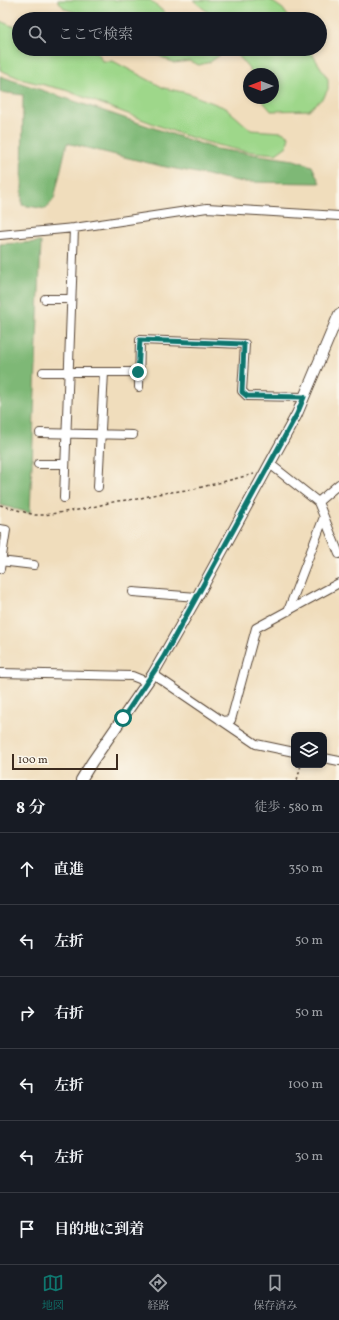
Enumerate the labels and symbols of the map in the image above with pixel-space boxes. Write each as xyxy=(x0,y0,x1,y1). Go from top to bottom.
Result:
north arrow xyxy=(243,68,279,104)
route end xyxy=(129,363,147,381)
route start xyxy=(114,709,132,727)
scale bar xyxy=(12,752,118,771)

